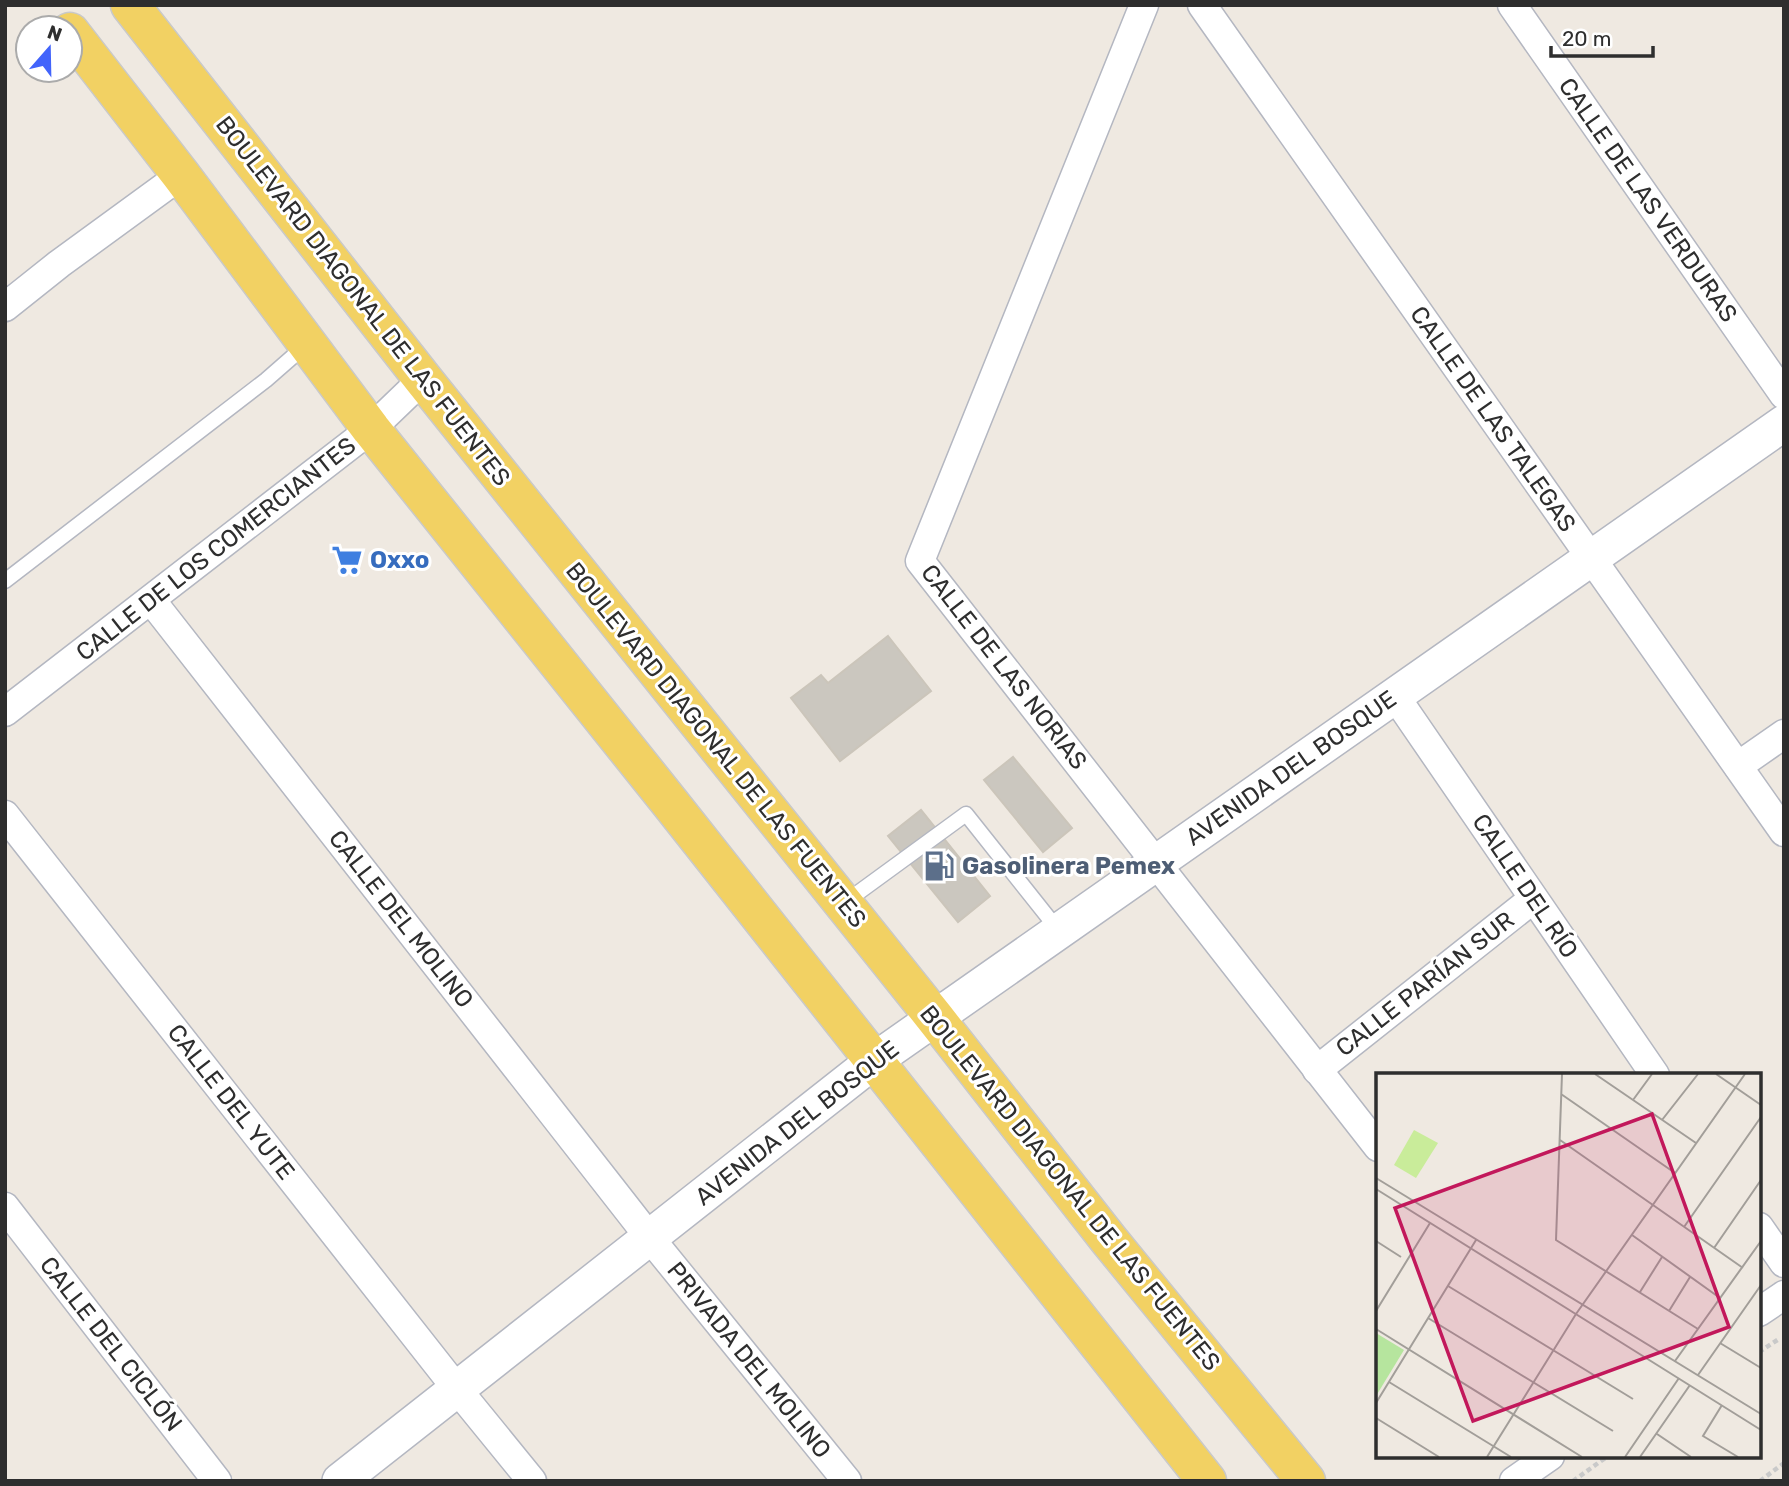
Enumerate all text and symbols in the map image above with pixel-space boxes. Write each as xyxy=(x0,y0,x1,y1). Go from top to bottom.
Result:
north arrow xyxy=(14,14,84,84)
scale bar xyxy=(1551,14,1652,58)
text: N xyxy=(44,20,65,47)
text: 20 m xyxy=(1562,26,1611,51)
street label: CALLE DE LAS VERDURAS xyxy=(1553,73,1743,327)
street label: BOULEVARD DIAGONAL DE LAS FUENTES xyxy=(210,111,516,491)
street label: CALLE DE LAS TALEGAS xyxy=(1404,301,1582,537)
street label: CALLE DE LOS COMERCIANTES xyxy=(71,431,361,667)
supermarket icon: Oxxo xyxy=(330,543,364,577)
place label: Oxxo xyxy=(370,546,429,574)
street label: BOULEVARD DIAGONAL DE LAS FUENTES xyxy=(560,557,872,933)
street label: CALLE DE LAS NORIAS xyxy=(915,559,1093,775)
street label: AVENIDA DEL BOSQUE xyxy=(1180,685,1402,851)
street label: CALLE DEL RÍO xyxy=(1466,809,1584,963)
street label: CALLE DEL MOLINO xyxy=(323,825,479,1013)
fuel station icon: Gasolinera Pemex xyxy=(922,849,956,883)
place label: Gasolinera Pemex xyxy=(962,852,1175,880)
street label: CALLE PARÍAN SUR xyxy=(1330,906,1520,1062)
street label: BOULEVARD DIAGONAL DE LAS FUENTES xyxy=(914,1000,1226,1376)
street label: CALLE DEL YUTE xyxy=(162,1019,300,1185)
street label: AVENIDA DEL BOSQUE xyxy=(690,1035,904,1211)
inset map xyxy=(1376,1073,1761,1458)
street label: CALLE DEL CICLÓN xyxy=(34,1251,188,1437)
street label: PRIVADA DEL MOLINO xyxy=(661,1256,837,1464)

